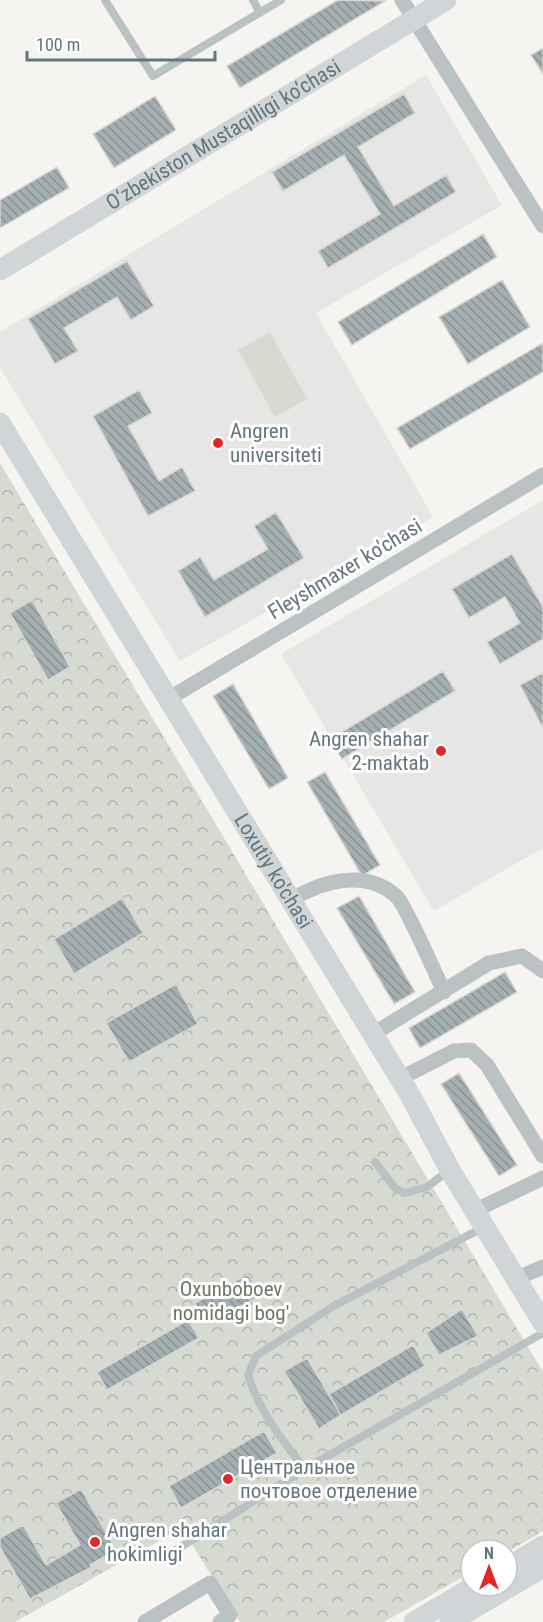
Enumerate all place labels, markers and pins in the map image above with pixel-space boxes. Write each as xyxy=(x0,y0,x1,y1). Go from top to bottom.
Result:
place label: Angren universiteti xyxy=(230,419,322,467)
marker: Angren universiteti xyxy=(211,436,225,450)
place label: Angren shahar 2-maktab xyxy=(309,727,429,775)
marker: Angren shahar 2-maktab xyxy=(434,744,448,758)
place label: Центральное почтовое отделение xyxy=(240,1455,418,1503)
marker: Центральное почтовое отделение xyxy=(221,1472,235,1486)
place label: Angren shahar hokimligi xyxy=(107,1518,227,1566)
marker: Angren shahar hokimligi xyxy=(88,1535,102,1549)

